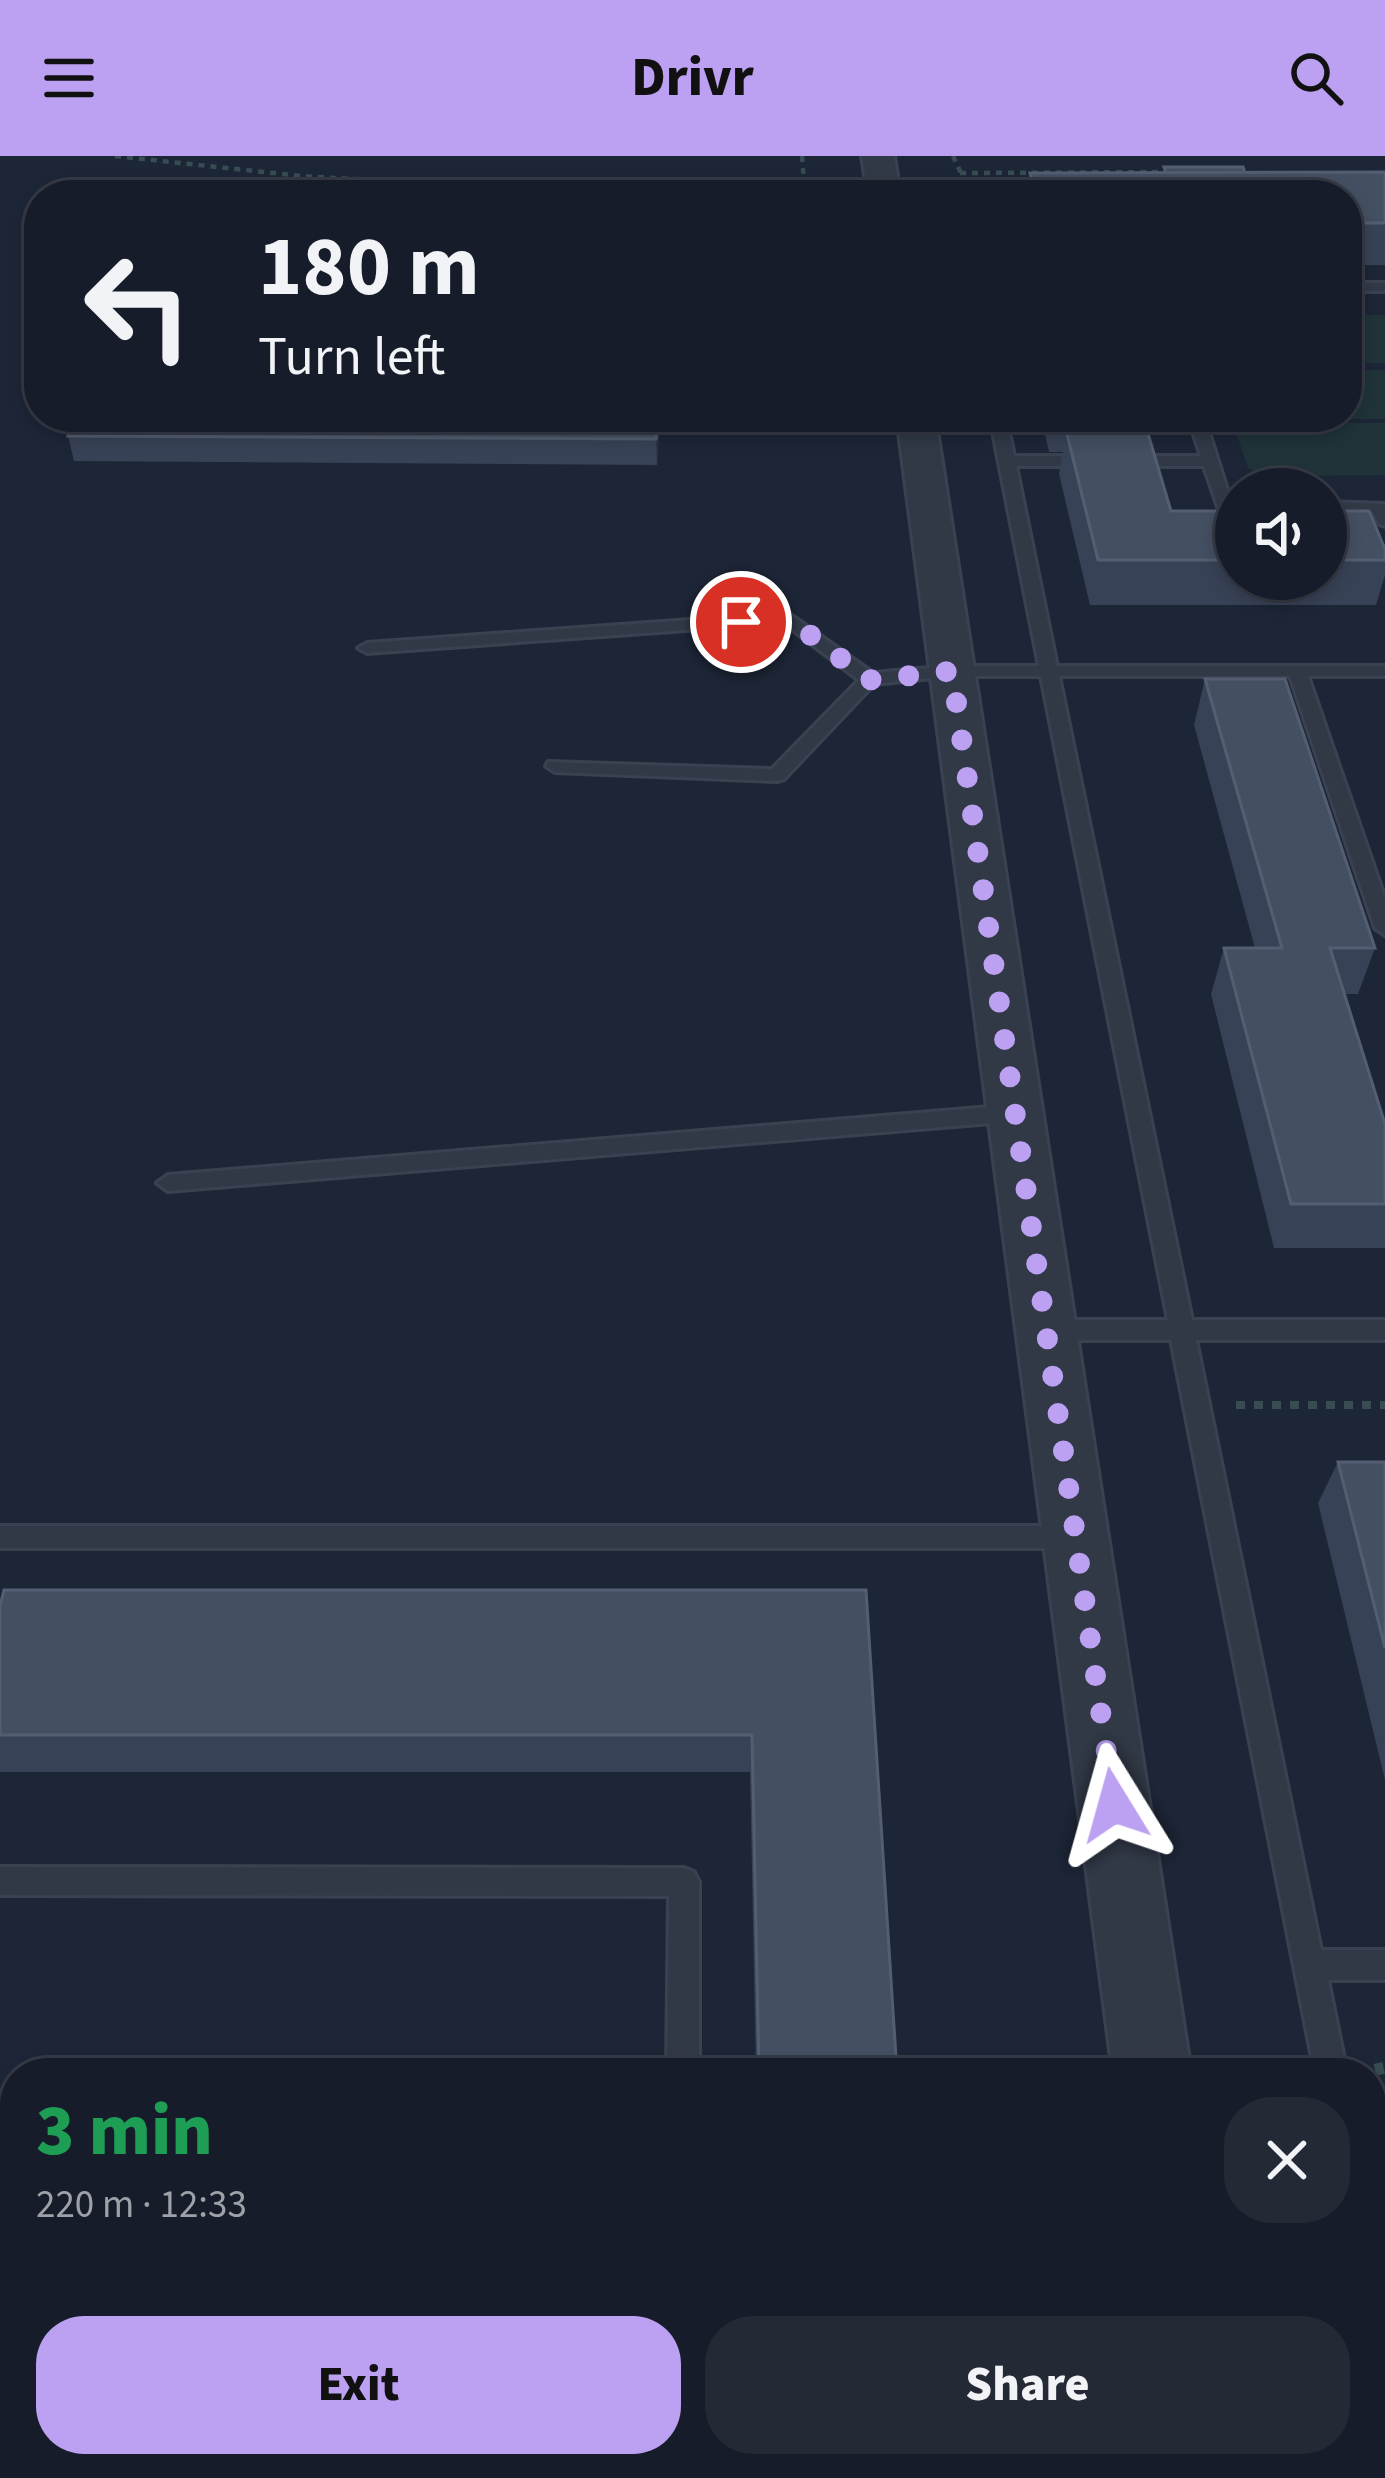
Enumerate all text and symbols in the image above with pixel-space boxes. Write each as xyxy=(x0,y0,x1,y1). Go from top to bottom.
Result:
text: Drivr xyxy=(631,40,754,117)
icon: menu xyxy=(36,45,102,111)
icon: search xyxy=(1283,45,1349,111)
text: 180 m xyxy=(258,208,480,328)
icon: left xyxy=(60,228,216,384)
text: Turn left xyxy=(258,319,445,396)
map controls xyxy=(1215,468,1347,600)
button: sound xyxy=(1215,468,1347,600)
pin xyxy=(690,571,792,673)
icon: arrive xyxy=(708,589,774,655)
position arrow xyxy=(1051,1742,1177,1868)
text: 3 min xyxy=(36,2080,213,2183)
button: close xyxy=(1224,2097,1350,2223)
text: 220 m · 12:33 xyxy=(36,2177,247,2233)
button: Exit xyxy=(36,2316,681,2454)
button: Share xyxy=(705,2316,1350,2454)

